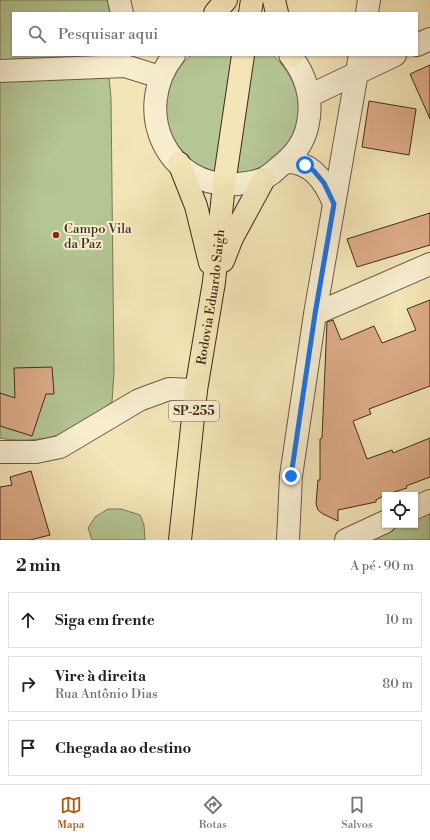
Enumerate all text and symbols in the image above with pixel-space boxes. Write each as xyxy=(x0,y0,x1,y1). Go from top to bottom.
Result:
search box xyxy=(12,12,418,56)
icon: search xyxy=(26,23,48,45)
text: Pesquisar aqui xyxy=(58,25,158,44)
route start xyxy=(296,156,314,174)
place label: Campo Vila da Paz xyxy=(64,221,132,252)
street label: Rodovia Eduardo Saigh xyxy=(193,228,228,366)
marker: Campo Vila da Paz xyxy=(51,230,61,240)
road number: SP-255 xyxy=(169,401,219,421)
route end xyxy=(282,467,300,485)
map controls xyxy=(382,492,418,528)
button: locate xyxy=(382,492,418,528)
text: 2 min xyxy=(16,555,61,577)
text: A pé · 90 m xyxy=(350,558,414,574)
icon: ahead xyxy=(17,609,39,631)
text: Siga em frente xyxy=(55,611,155,630)
text: 10 m xyxy=(385,612,413,628)
text: Vire à direita xyxy=(55,667,146,686)
icon: right xyxy=(17,673,39,695)
text: 80 m xyxy=(382,676,413,692)
text: Rua Antônio Dias xyxy=(55,686,158,702)
icon: arrive xyxy=(17,737,39,759)
text: Chegada ao destino xyxy=(55,739,191,758)
tab: Mapa xyxy=(57,794,84,832)
tab: Rotas xyxy=(199,794,227,832)
tab: Salvos xyxy=(341,794,373,832)

